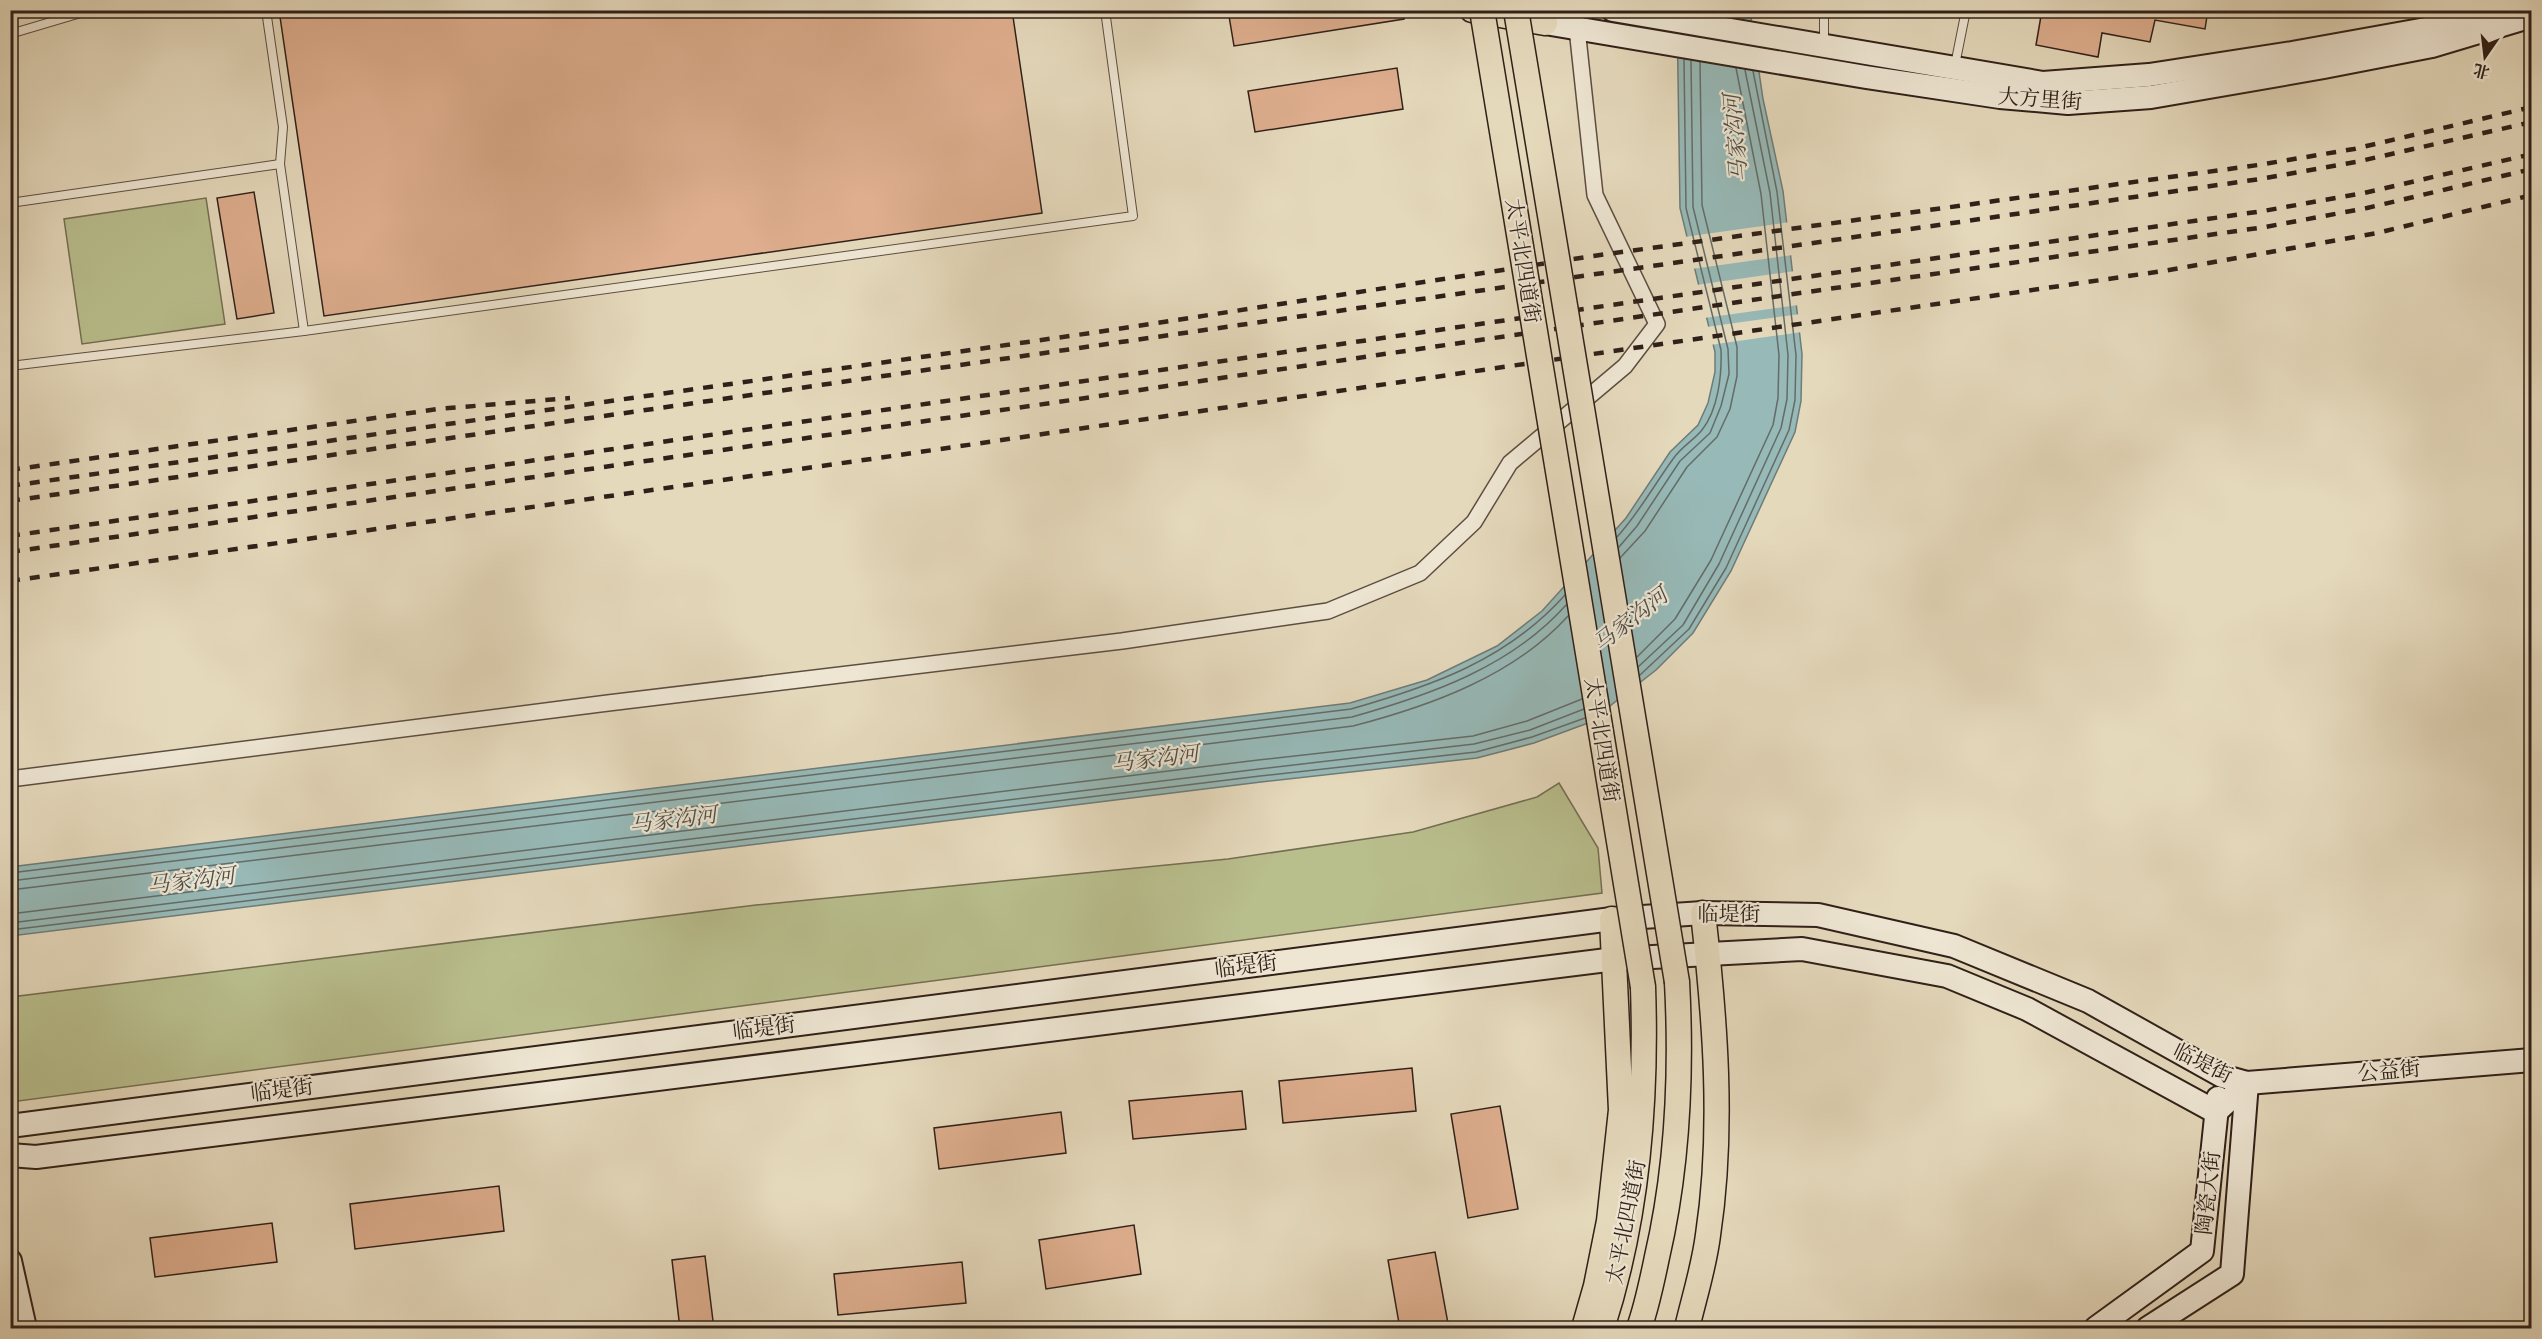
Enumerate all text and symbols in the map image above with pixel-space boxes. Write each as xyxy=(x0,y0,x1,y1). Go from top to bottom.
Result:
north arrow xyxy=(2455,27,2515,87)
text: 北 xyxy=(2471,59,2492,82)
street label: 大方里街 xyxy=(1997,84,2083,116)
water label: 马家沟河 xyxy=(1719,89,1754,183)
street label: 太平北四道街 xyxy=(1499,197,1545,325)
water label: 马家沟河 xyxy=(1588,580,1677,658)
street label: 太平北四道街 xyxy=(1578,676,1624,804)
water label: 马家沟河 xyxy=(1110,740,1204,778)
water label: 马家沟河 xyxy=(628,801,722,839)
water label: 马家沟河 xyxy=(146,862,240,900)
street label: 临堤街 xyxy=(1698,902,1761,928)
street label: 临堤街 xyxy=(1213,950,1279,984)
street label: 临堤街 xyxy=(731,1012,797,1046)
street label: 临堤街 xyxy=(2169,1038,2237,1089)
street label: 公益街 xyxy=(2357,1056,2422,1088)
street label: 临堤街 xyxy=(249,1074,315,1108)
street label: 陶瓷大街 xyxy=(2192,1150,2226,1236)
street label: 太平北四道街 xyxy=(1602,1158,1652,1287)

